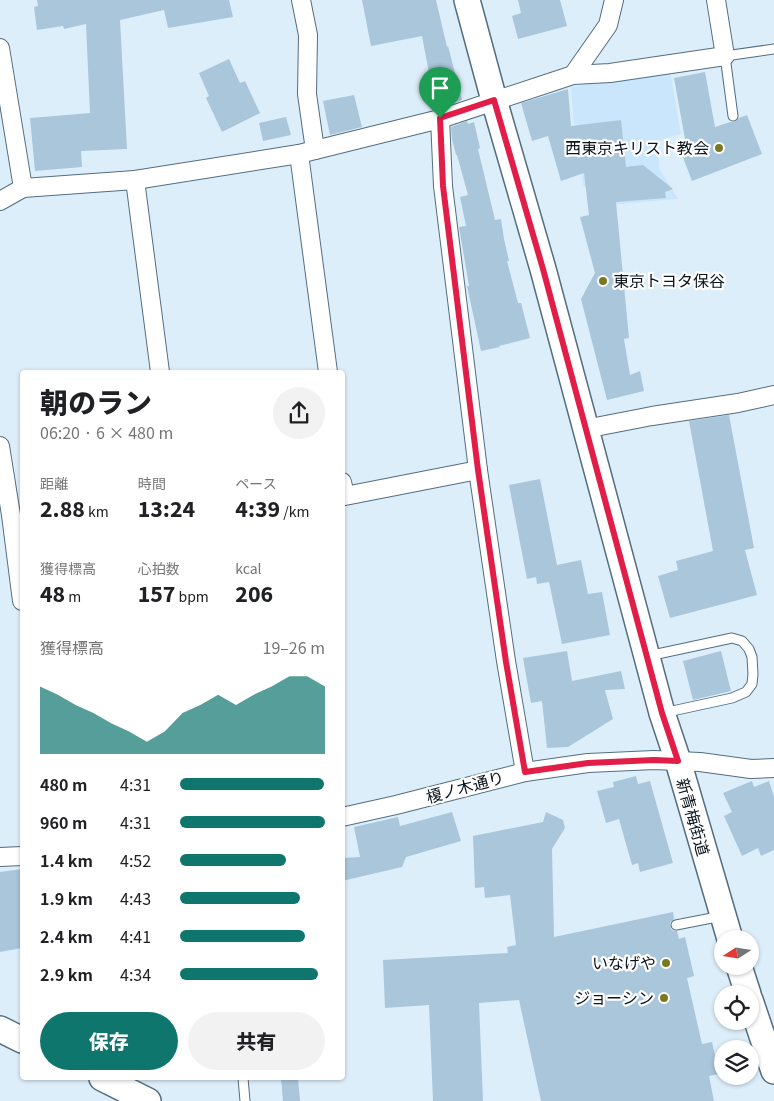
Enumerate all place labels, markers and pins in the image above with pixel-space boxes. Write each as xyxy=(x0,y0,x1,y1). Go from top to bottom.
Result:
pin xyxy=(419,67,461,118)
place label: 西東京キリスト教会 xyxy=(565,135,709,159)
marker: 西東京キリスト教会 xyxy=(713,142,725,154)
place label: 東京トヨタ保谷 xyxy=(613,268,725,292)
marker: 東京トヨタ保谷 xyxy=(597,275,609,287)
place label: いなげや xyxy=(592,950,656,974)
marker: いなげや xyxy=(660,957,672,969)
place label: ジョーシン xyxy=(574,985,654,1009)
marker: ジョーシン xyxy=(658,992,670,1004)

